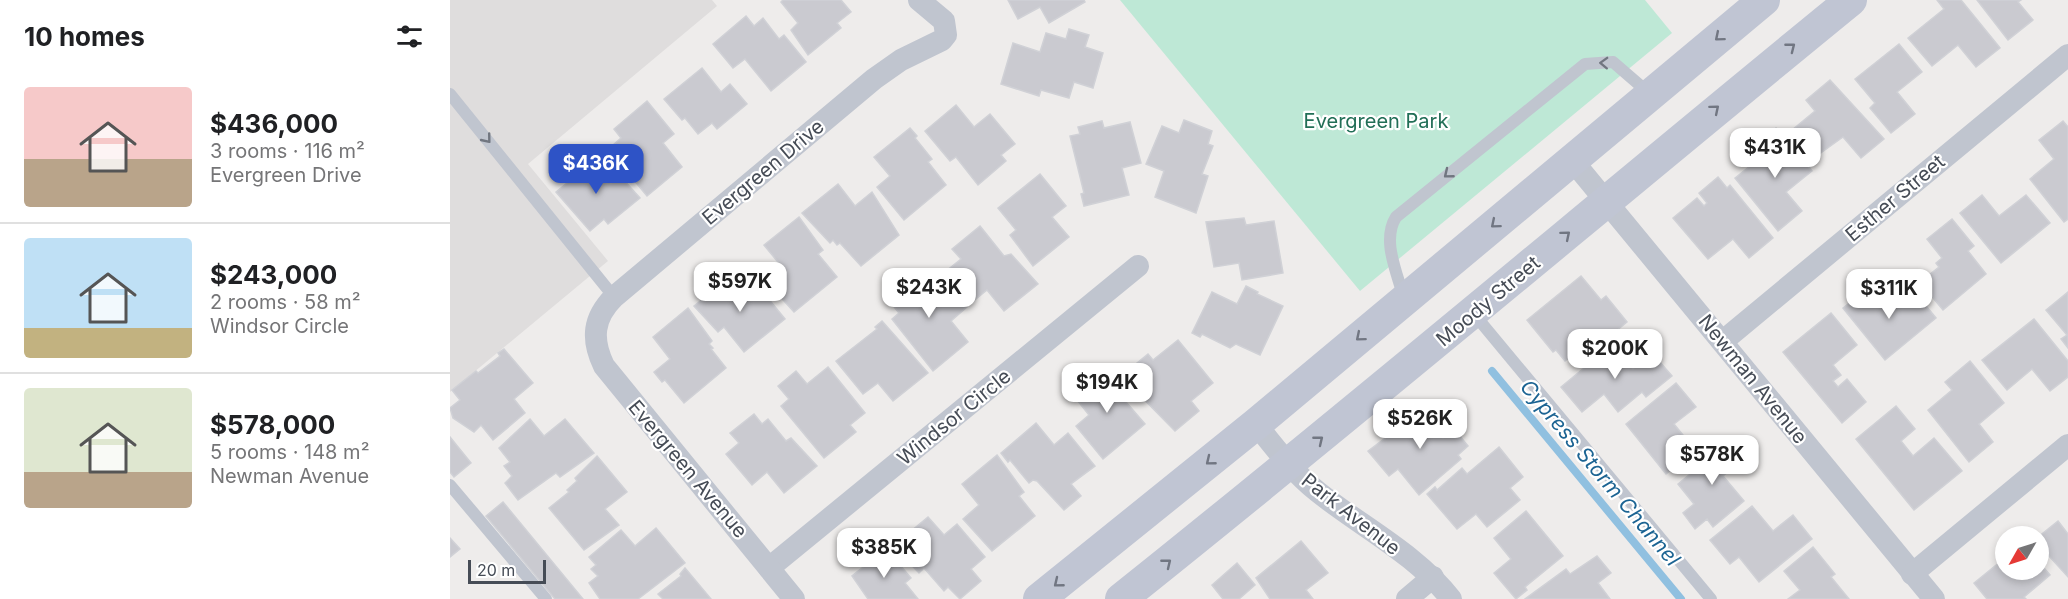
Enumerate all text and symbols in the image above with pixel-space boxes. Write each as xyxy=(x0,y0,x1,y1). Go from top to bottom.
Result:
icon: filters xyxy=(393,20,426,53)
text: 10 homes xyxy=(24,21,145,52)
one-way arrow xyxy=(1715,30,1726,41)
one-way arrow xyxy=(1785,44,1796,55)
one-way arrow xyxy=(1599,56,1608,69)
one-way arrow xyxy=(1708,106,1719,117)
text: $436,000 xyxy=(210,108,338,139)
park label: Evergreen Park xyxy=(1304,109,1448,133)
icon: home xyxy=(72,111,144,183)
street label: Evergreen Drive xyxy=(697,114,829,230)
pin: $431K xyxy=(1733,128,1817,179)
one-way arrow xyxy=(480,133,491,144)
text: $431K xyxy=(1744,135,1806,159)
text: 3 rooms · 116 m² xyxy=(210,139,365,163)
pin: $436K xyxy=(554,144,638,195)
street label: Esther Street xyxy=(1840,149,1950,246)
text: $436K xyxy=(563,151,629,175)
text: Evergreen Drive xyxy=(210,163,362,187)
one-way arrow xyxy=(1444,167,1455,178)
one-way arrow xyxy=(1491,217,1502,228)
one-way arrow xyxy=(1559,231,1570,242)
street label: Moody Street xyxy=(1431,250,1545,351)
text: $243,000 xyxy=(210,259,337,290)
icon: home xyxy=(72,262,144,334)
pin: $597K xyxy=(698,262,782,313)
pin: $243K xyxy=(887,268,971,319)
text: $597K xyxy=(708,269,772,293)
pin: $311K xyxy=(1847,269,1931,320)
text: $243K xyxy=(896,275,962,299)
text: $311K xyxy=(1860,276,1918,300)
text: 2 rooms · 58 m² xyxy=(210,290,361,314)
street label: Newman Avenue xyxy=(1694,310,1812,448)
text: Windsor Circle xyxy=(210,314,349,338)
pin: $200K xyxy=(1573,329,1657,380)
one-way arrow xyxy=(1355,330,1366,341)
text: $200K xyxy=(1581,336,1649,360)
pin: $194K xyxy=(1065,363,1149,414)
street label: Windsor Circle xyxy=(892,364,1016,470)
text: $194K xyxy=(1076,370,1138,394)
water label: Cypress Storm Channel xyxy=(1515,374,1686,572)
street label: Evergreen Avenue xyxy=(623,395,753,543)
pin: $526K xyxy=(1378,399,1462,450)
text: $526K xyxy=(1387,406,1453,430)
text: $578,000 xyxy=(210,409,335,440)
icon: home xyxy=(72,412,144,484)
pin: $578K xyxy=(1670,435,1754,486)
one-way arrow xyxy=(1312,437,1323,448)
text: 5 rooms · 148 m² xyxy=(210,440,369,464)
text: $578K xyxy=(1680,442,1744,466)
one-way arrow xyxy=(1206,453,1217,464)
text: Newman Avenue xyxy=(210,464,369,488)
street label: Park Avenue xyxy=(1297,468,1405,560)
north arrow xyxy=(1995,526,2049,580)
map controls xyxy=(1995,526,2049,580)
pin: $385K xyxy=(842,528,926,579)
text: $385K xyxy=(851,535,917,559)
scale bar xyxy=(468,557,546,584)
one-way arrow xyxy=(1160,559,1171,570)
text: 20 m xyxy=(477,560,515,580)
one-way arrow xyxy=(1054,576,1065,587)

